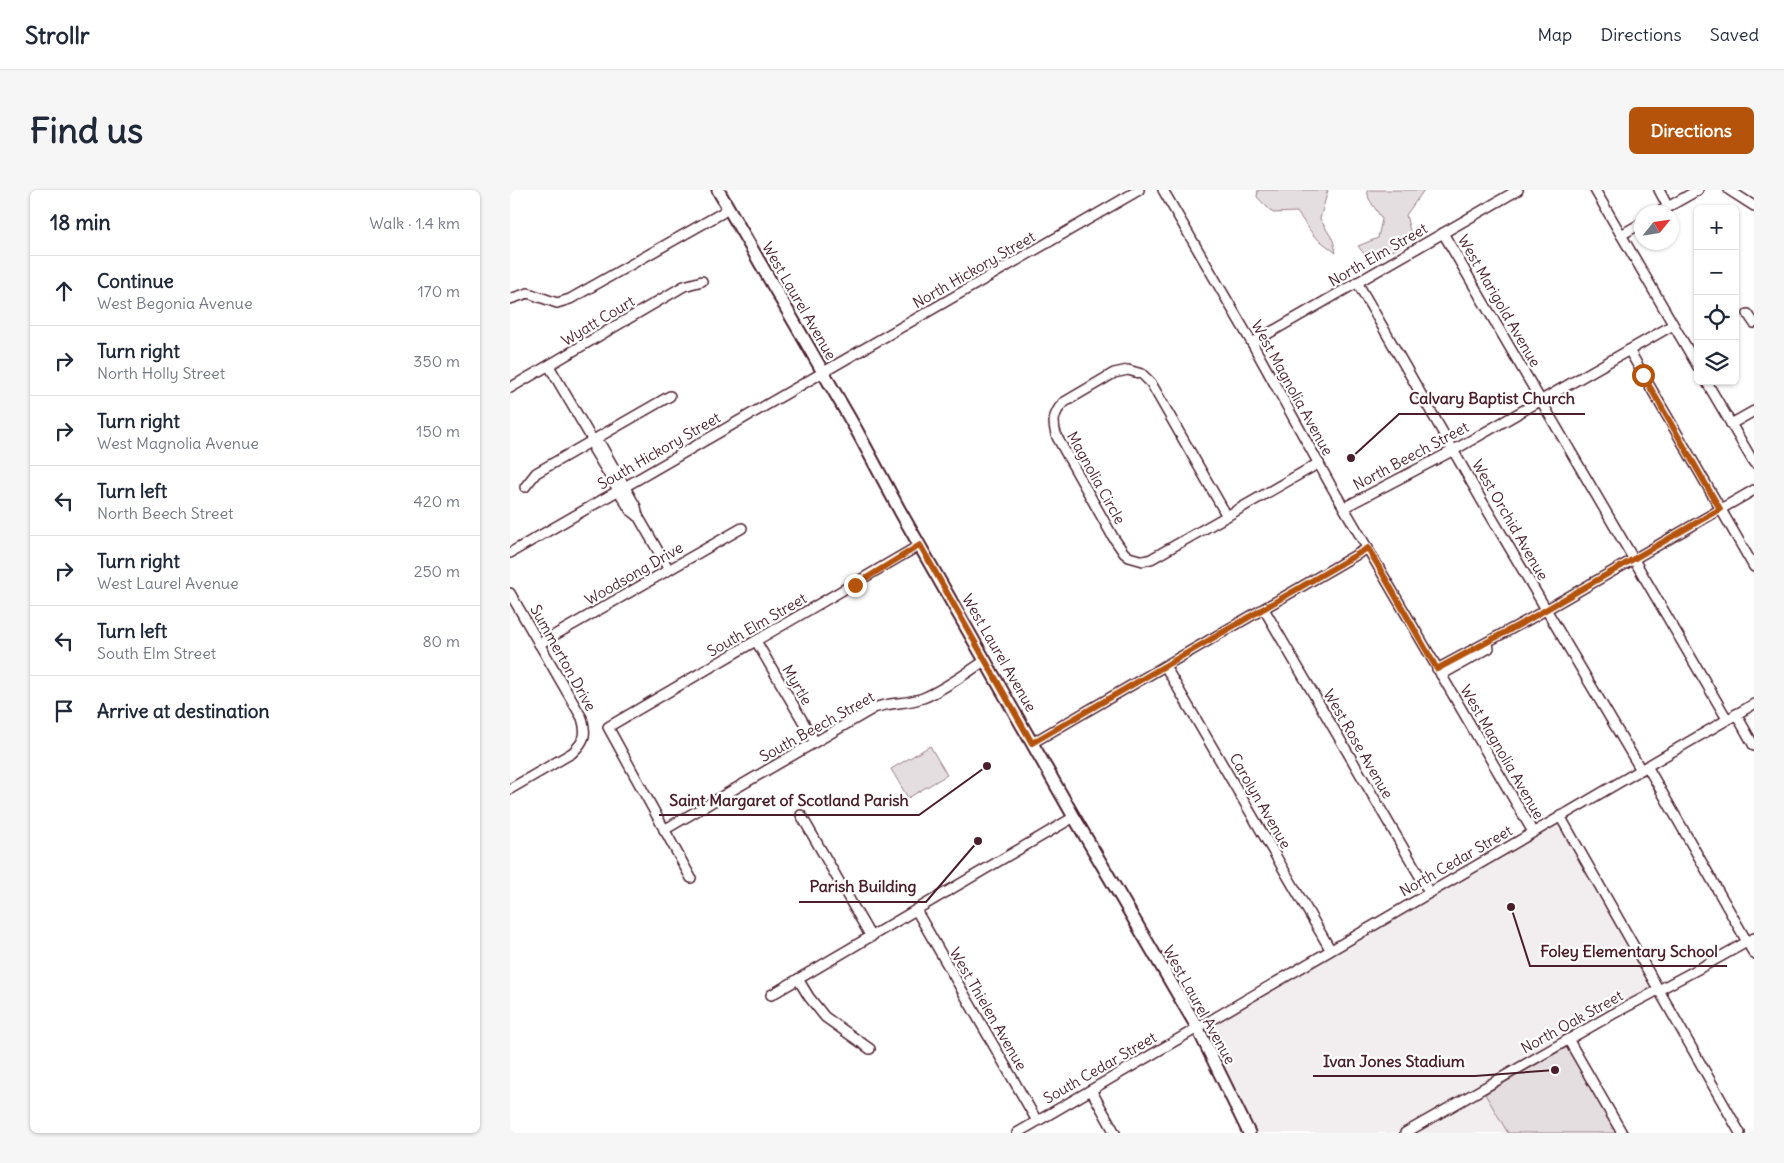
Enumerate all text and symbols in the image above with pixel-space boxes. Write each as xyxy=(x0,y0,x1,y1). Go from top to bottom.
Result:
text: Strollr xyxy=(25,20,90,50)
text: Map xyxy=(1537,23,1572,46)
text: Directions xyxy=(1600,23,1682,46)
text: Saved xyxy=(1710,23,1759,46)
button: Directions xyxy=(1629,107,1754,154)
text: Find us xyxy=(30,108,143,152)
north arrow xyxy=(1634,205,1679,250)
map controls xyxy=(1694,205,1739,385)
button: + xyxy=(1694,205,1739,250)
text: 18 min xyxy=(50,209,111,236)
text: Walk · 1.4 km xyxy=(369,213,460,233)
street label: North Elm Street xyxy=(1325,219,1431,291)
street label: North Hickory Street xyxy=(909,227,1038,312)
street label: West Marigold Avenue xyxy=(1454,231,1545,370)
street label: West Laurel Avenue xyxy=(758,238,841,363)
button: − xyxy=(1694,250,1739,295)
text: Continue xyxy=(97,269,174,293)
icon: ahead xyxy=(50,277,78,305)
text: 170 m xyxy=(417,281,460,301)
street label: Wyatt Court xyxy=(558,291,638,350)
text: West Begonia Avenue xyxy=(97,293,253,313)
button: locate xyxy=(1694,295,1739,340)
street label: West Magnolia Avenue xyxy=(1247,317,1338,459)
text: Turn right xyxy=(97,339,180,363)
button: layers xyxy=(1694,340,1739,385)
icon: right xyxy=(50,347,78,375)
text: 350 m xyxy=(413,351,460,371)
text: North Holly Street xyxy=(97,363,225,383)
route start xyxy=(1632,364,1655,387)
callout: Calvary Baptist Church xyxy=(1399,383,1585,414)
text: Calvary Baptist Church xyxy=(1409,388,1575,409)
street label: South Hickory Street xyxy=(594,408,724,493)
text: Turn right xyxy=(97,409,180,433)
icon: right xyxy=(50,417,78,445)
street label: North Beech Street xyxy=(1350,417,1472,494)
text: 150 m xyxy=(416,421,460,441)
street label: Magnolia Circle xyxy=(1063,428,1130,527)
text: West Magnolia Avenue xyxy=(97,433,259,453)
street label: West Orchid Avenue xyxy=(1468,456,1553,584)
text: Turn left xyxy=(97,479,167,503)
icon: left xyxy=(50,487,78,515)
text: 420 m xyxy=(414,491,460,511)
text: North Beech Street xyxy=(97,503,233,523)
street label: Woodsong Drive xyxy=(581,538,686,609)
text: Turn right xyxy=(97,549,180,573)
icon: right xyxy=(50,557,78,585)
text: 250 m xyxy=(414,561,460,581)
text: West Laurel Avenue xyxy=(97,573,239,593)
route end xyxy=(844,574,867,597)
street label: South Elm Street xyxy=(704,588,810,661)
street label: West Laurel Avenue xyxy=(958,590,1041,715)
street label: Summerton Drive xyxy=(526,601,601,714)
text: Turn left xyxy=(97,619,167,643)
icon: left xyxy=(50,627,78,655)
text: 80 m xyxy=(422,631,460,651)
text: South Elm Street xyxy=(97,643,216,663)
street label: Myrtle xyxy=(778,661,816,708)
street label: West Magnolia Avenue xyxy=(1456,681,1549,822)
street label: West Rose Avenue xyxy=(1319,686,1397,802)
street label: South Beech Street xyxy=(756,687,878,766)
icon: arrive xyxy=(50,697,78,725)
text: Arrive at destination xyxy=(97,699,270,723)
street label: Carolyn Avenue xyxy=(1225,750,1295,852)
callout: Saint Margaret of Scotland Parish xyxy=(659,784,919,815)
text: Saint Margaret of Scotland Parish xyxy=(669,790,909,811)
street label: North Cedar Street xyxy=(1396,821,1515,900)
callout: Parish Building xyxy=(799,871,926,902)
text: Parish Building xyxy=(810,876,917,897)
callout: Foley Elementary School xyxy=(1530,935,1727,966)
text: Foley Elementary School xyxy=(1540,941,1718,962)
street label: West Laurel Avenue xyxy=(1159,942,1240,1067)
street label: West Thielen Avenue xyxy=(946,944,1031,1073)
street label: North Oak Street xyxy=(1518,986,1626,1057)
street label: South Cedar Street xyxy=(1040,1027,1160,1108)
callout: Ivan Jones Stadium xyxy=(1313,1045,1475,1076)
text: Ivan Jones Stadium xyxy=(1323,1051,1465,1071)

